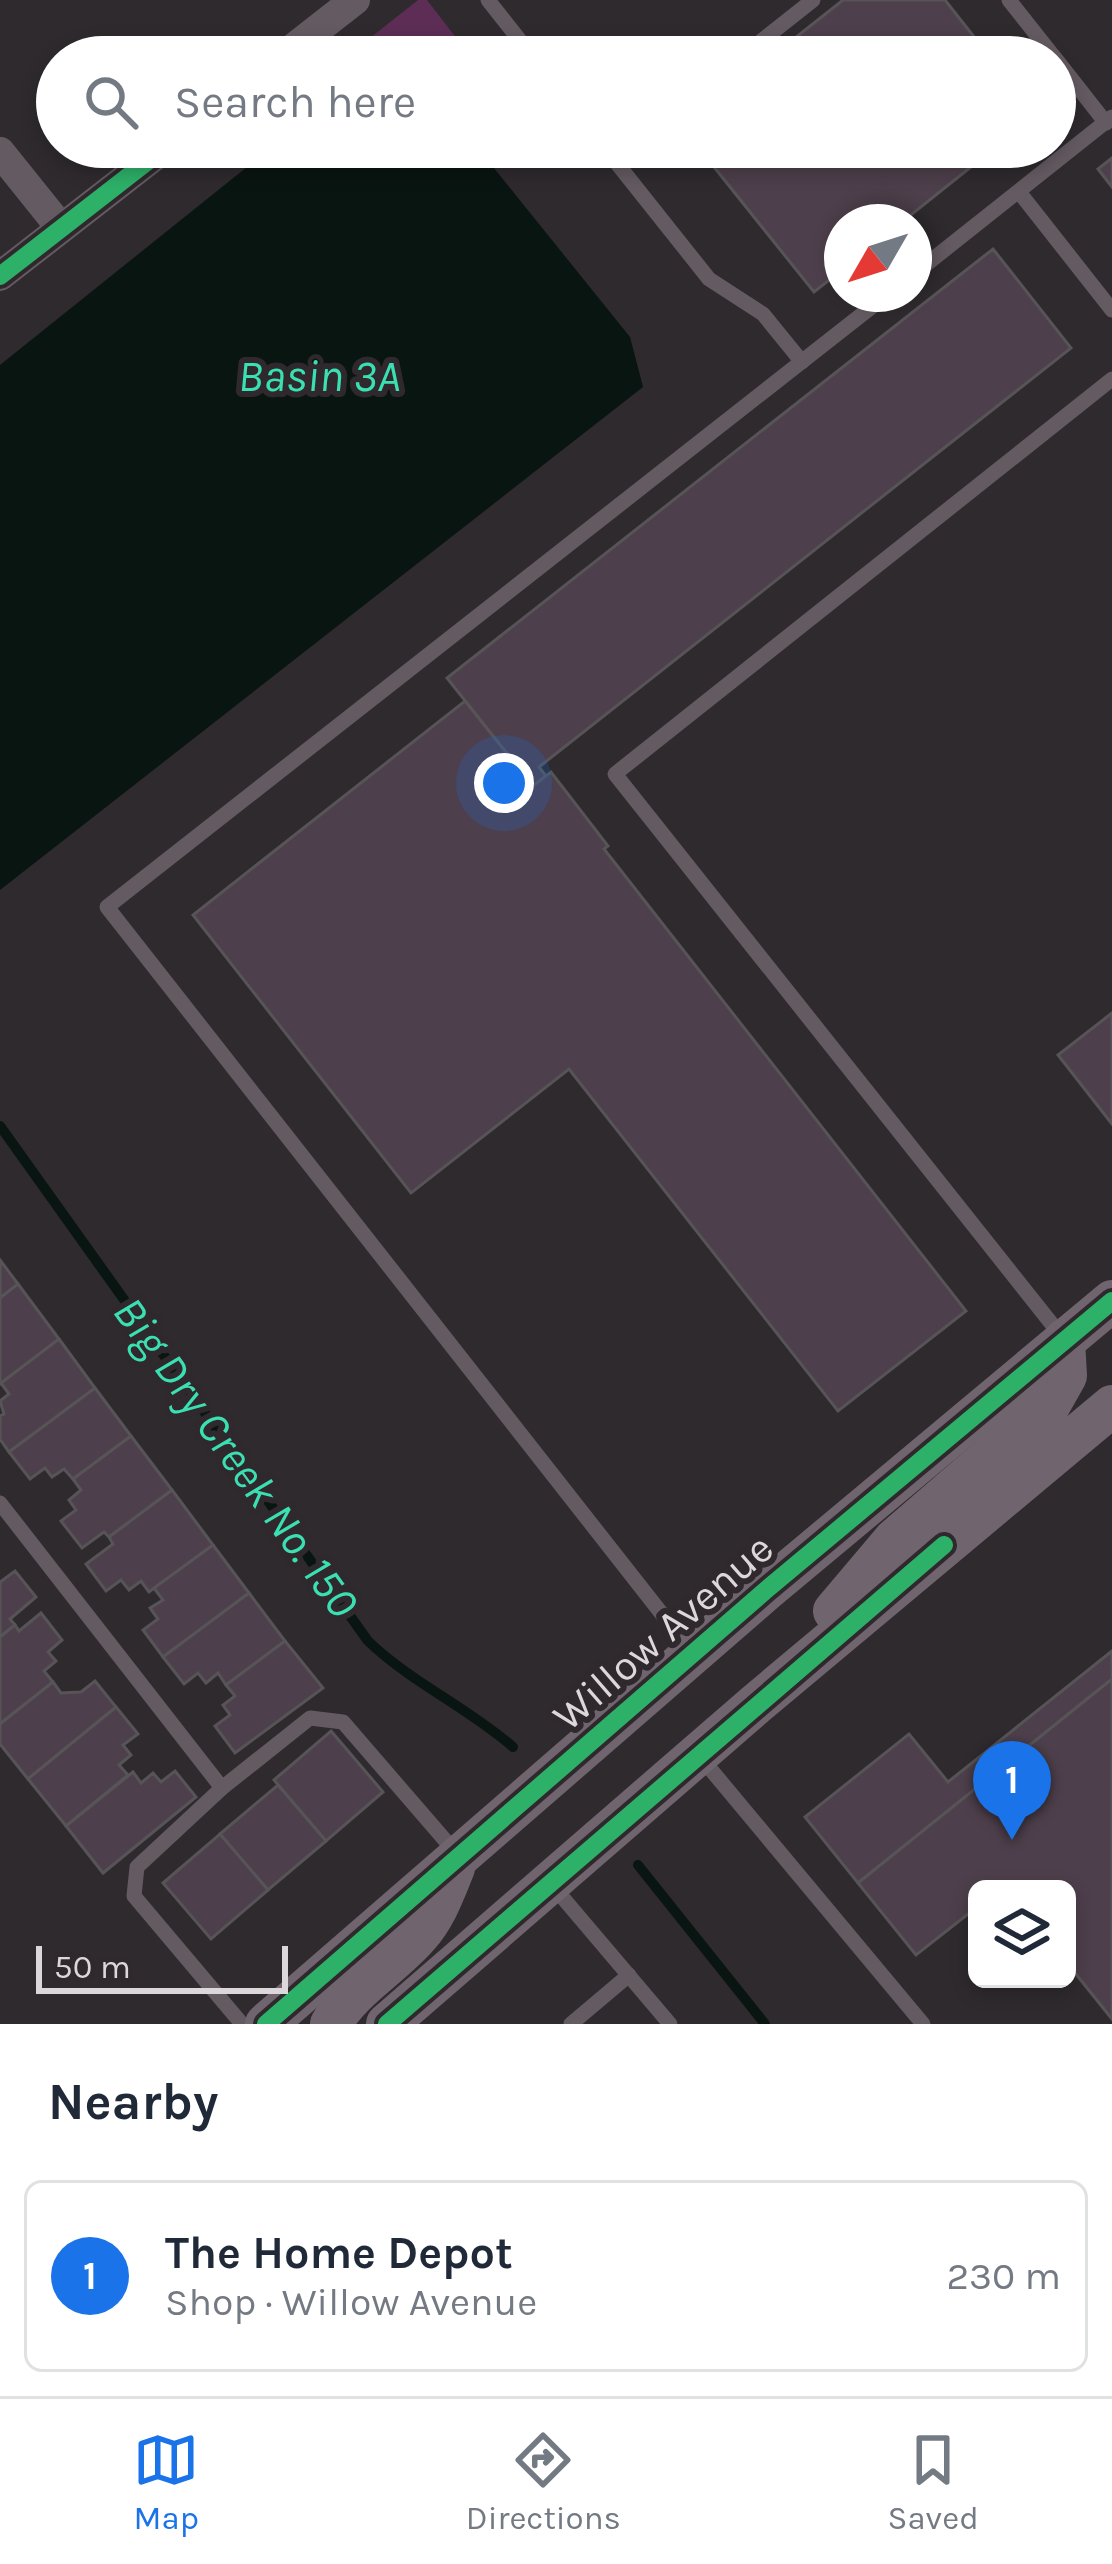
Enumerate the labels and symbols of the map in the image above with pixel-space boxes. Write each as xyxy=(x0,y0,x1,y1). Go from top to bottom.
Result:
north arrow xyxy=(824,204,932,312)
water label: Basin 3A xyxy=(238,350,400,402)
your location xyxy=(474,753,534,813)
water label: Big Dry Creek No. 150 xyxy=(102,1287,370,1628)
street label: Willow Avenue xyxy=(543,1523,783,1741)
pin: 1 xyxy=(973,1741,1051,1840)
scale bar xyxy=(36,1940,288,1993)

